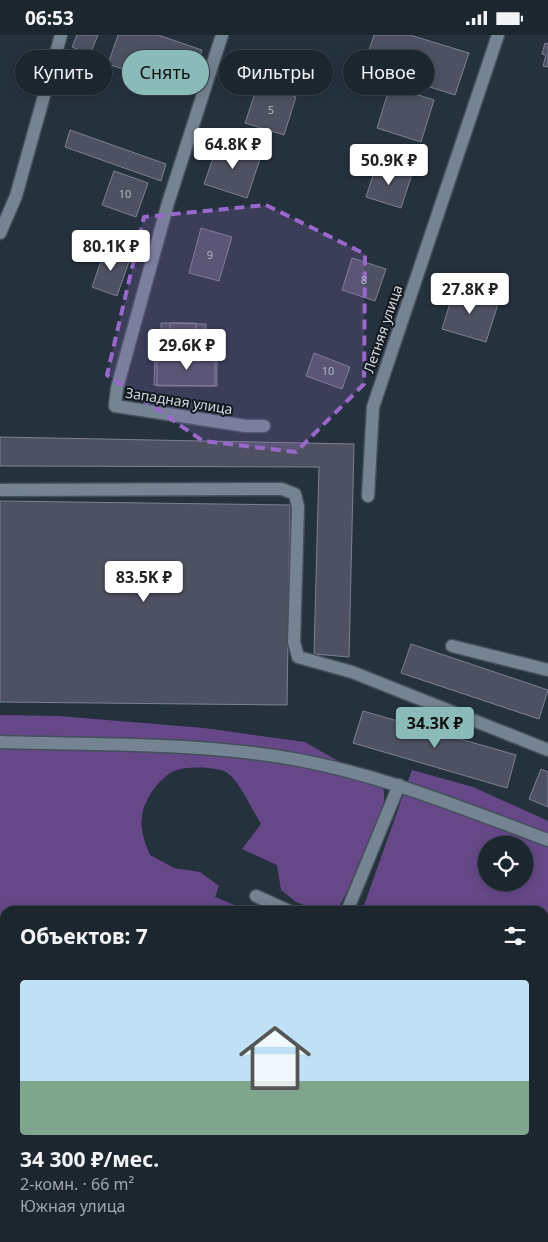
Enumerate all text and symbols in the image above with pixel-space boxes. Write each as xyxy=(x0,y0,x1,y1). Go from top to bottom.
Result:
text: 06:53 xyxy=(25,5,74,31)
chip: Купить xyxy=(15,50,112,95)
chip: Снять xyxy=(122,50,209,95)
chip: Фильтры xyxy=(219,50,333,95)
chip: Новое xyxy=(343,50,434,95)
house number: 5 xyxy=(268,102,274,117)
pin: 64.8K ₽ xyxy=(187,127,279,170)
text: 64.8K ₽ xyxy=(205,133,261,155)
pin: 50.9K ₽ xyxy=(343,143,435,186)
text: 50.9K ₽ xyxy=(361,149,417,171)
house number: 10 xyxy=(119,186,131,201)
pin: 80.1K ₽ xyxy=(65,229,157,272)
text: 80.1K ₽ xyxy=(83,235,139,257)
house number: 9 xyxy=(207,247,213,262)
house number: 8 xyxy=(361,272,367,287)
pin: 27.8K ₽ xyxy=(424,273,516,315)
text: 27.8K ₽ xyxy=(442,278,498,300)
street label: Летняя улица xyxy=(359,282,406,375)
pin: 29.6K ₽ xyxy=(141,329,233,371)
text: 29.6K ₽ xyxy=(159,334,215,356)
house number: 10 xyxy=(322,363,334,378)
street label: Западная улица xyxy=(124,383,234,418)
pin: 83.5K ₽ xyxy=(98,561,190,603)
text: 83.5K ₽ xyxy=(116,566,172,588)
pin: 34.3K ₽ xyxy=(389,707,481,749)
text: 34.3K ₽ xyxy=(407,712,463,734)
map controls xyxy=(478,836,533,891)
button: locate xyxy=(478,836,533,891)
text: Объектов: 7 xyxy=(20,922,148,950)
icon: filters xyxy=(501,922,529,950)
icon: home xyxy=(230,1013,320,1103)
text: 34 300 ₽/мес. xyxy=(20,1145,159,1173)
text: 2-комн. · 66 m² xyxy=(20,1173,134,1195)
text: Южная улица xyxy=(20,1195,125,1217)

